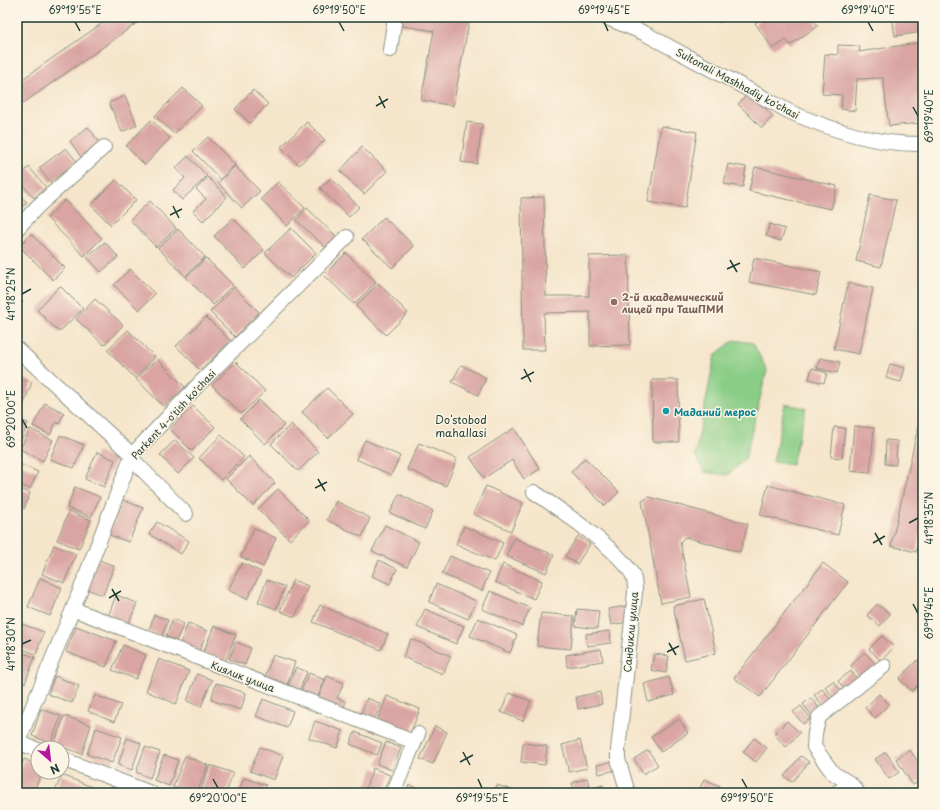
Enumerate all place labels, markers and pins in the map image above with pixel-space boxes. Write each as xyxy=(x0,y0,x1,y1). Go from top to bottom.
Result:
place label: 2-й академический лицей при ТашПМИ xyxy=(621,289,724,316)
marker: 2-й академический лицей при ТашПМИ xyxy=(609,297,619,307)
place label: Маданий мерос xyxy=(674,404,757,419)
marker: Маданий мерос xyxy=(661,406,671,416)

